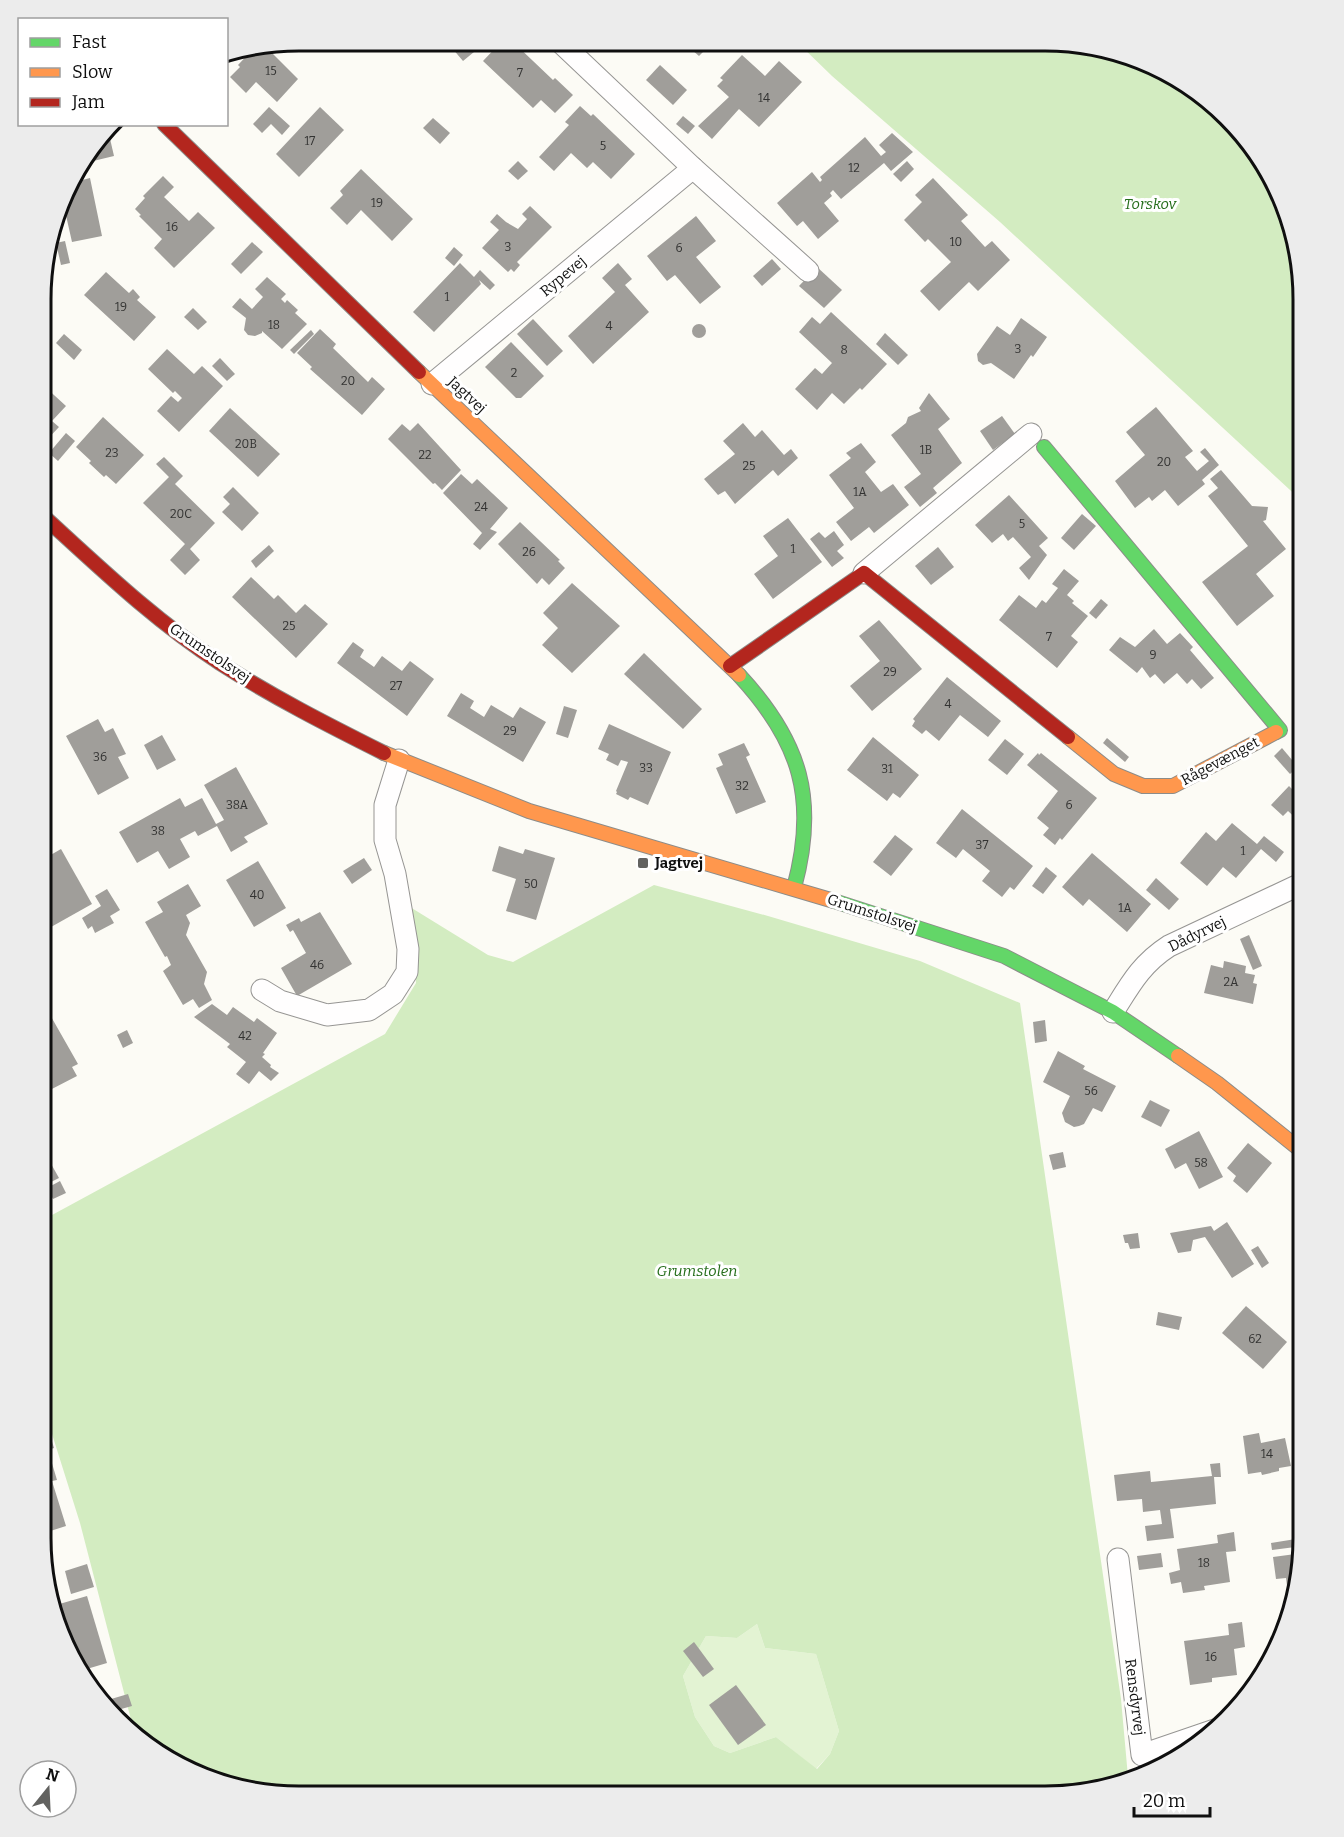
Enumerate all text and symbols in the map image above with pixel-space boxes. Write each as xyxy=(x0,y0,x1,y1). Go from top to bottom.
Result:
legend xyxy=(18,18,228,126)
text: Fast xyxy=(72,31,107,53)
text: Slow xyxy=(72,61,113,83)
house number: 15 xyxy=(265,64,277,78)
house number: 7 xyxy=(517,66,523,80)
text: Jam xyxy=(71,91,105,113)
house number: 14 xyxy=(758,91,770,105)
house number: 17 xyxy=(305,134,315,148)
house number: 5 xyxy=(600,139,606,153)
house number: 12 xyxy=(848,161,860,175)
park label: Torskov xyxy=(1124,195,1178,213)
house number: 19 xyxy=(371,196,383,210)
house number: 16 xyxy=(166,220,178,234)
house number: 10 xyxy=(950,235,962,249)
house number: 3 xyxy=(505,240,512,254)
house number: 6 xyxy=(675,241,683,255)
street label: Rypevej xyxy=(537,252,589,300)
house number: 1 xyxy=(445,290,450,304)
house number: 19 xyxy=(115,300,127,314)
house number: 18 xyxy=(268,318,280,332)
house number: 4 xyxy=(605,319,613,333)
house number: 3 xyxy=(1015,342,1022,356)
house number: 8 xyxy=(840,343,848,357)
house number: 2 xyxy=(511,366,517,380)
street label: Jagtvej xyxy=(443,372,490,417)
house number: 20 xyxy=(341,374,355,388)
house number: 20B xyxy=(235,437,257,451)
house number: 1B xyxy=(920,443,932,457)
house number: 23 xyxy=(105,446,119,460)
house number: 22 xyxy=(418,448,432,462)
house number: 20 xyxy=(1157,455,1171,469)
house number: 25 xyxy=(743,459,755,473)
house number: 1A xyxy=(853,485,867,499)
house number: 24 xyxy=(474,500,488,514)
house number: 20C xyxy=(170,507,192,521)
house number: 5 xyxy=(1019,517,1025,531)
house number: 1 xyxy=(791,542,796,556)
house number: 26 xyxy=(522,545,536,559)
street label: Grumstolsvej xyxy=(166,619,254,687)
house number: 25 xyxy=(283,619,295,633)
house number: 7 xyxy=(1046,630,1052,644)
house number: 9 xyxy=(1149,648,1157,662)
house number: 29 xyxy=(883,665,897,679)
house number: 27 xyxy=(390,679,402,693)
house number: 4 xyxy=(944,697,952,711)
house number: 29 xyxy=(503,724,517,738)
street label: Rågevænget xyxy=(1178,733,1263,789)
house number: 36 xyxy=(93,750,107,764)
house number: 33 xyxy=(639,761,653,775)
house number: 31 xyxy=(881,762,893,776)
house number: 32 xyxy=(735,779,749,793)
house number: 38A xyxy=(226,798,249,812)
house number: 6 xyxy=(1065,798,1073,812)
house number: 38 xyxy=(151,824,165,838)
house number: 37 xyxy=(976,838,988,852)
house number: 1 xyxy=(1241,844,1246,858)
place label: Jagtvej xyxy=(654,854,703,872)
marker: Jagtvej xyxy=(636,856,650,870)
house number: 50 xyxy=(524,877,538,891)
house number: 40 xyxy=(250,888,264,902)
street label: Grumstolsvej xyxy=(825,890,919,936)
house number: 1A xyxy=(1118,901,1132,915)
street label: Dådyrvej xyxy=(1165,912,1229,956)
house number: 46 xyxy=(310,958,324,972)
house number: 2A xyxy=(1223,975,1239,989)
house number: 42 xyxy=(238,1029,252,1043)
house number: 56 xyxy=(1084,1084,1098,1098)
house number: 58 xyxy=(1194,1156,1208,1170)
park label: Grumstolen xyxy=(657,1262,737,1280)
house number: 62 xyxy=(1248,1332,1262,1346)
house number: 14 xyxy=(1261,1447,1273,1461)
house number: 18 xyxy=(1198,1556,1210,1570)
house number: 16 xyxy=(1205,1650,1217,1664)
street label: Rensdyrvej xyxy=(1121,1658,1149,1736)
north arrow xyxy=(18,1759,78,1819)
text: N xyxy=(44,1764,61,1786)
scale bar xyxy=(1134,1780,1210,1818)
text: 20 m xyxy=(1143,1790,1185,1812)

